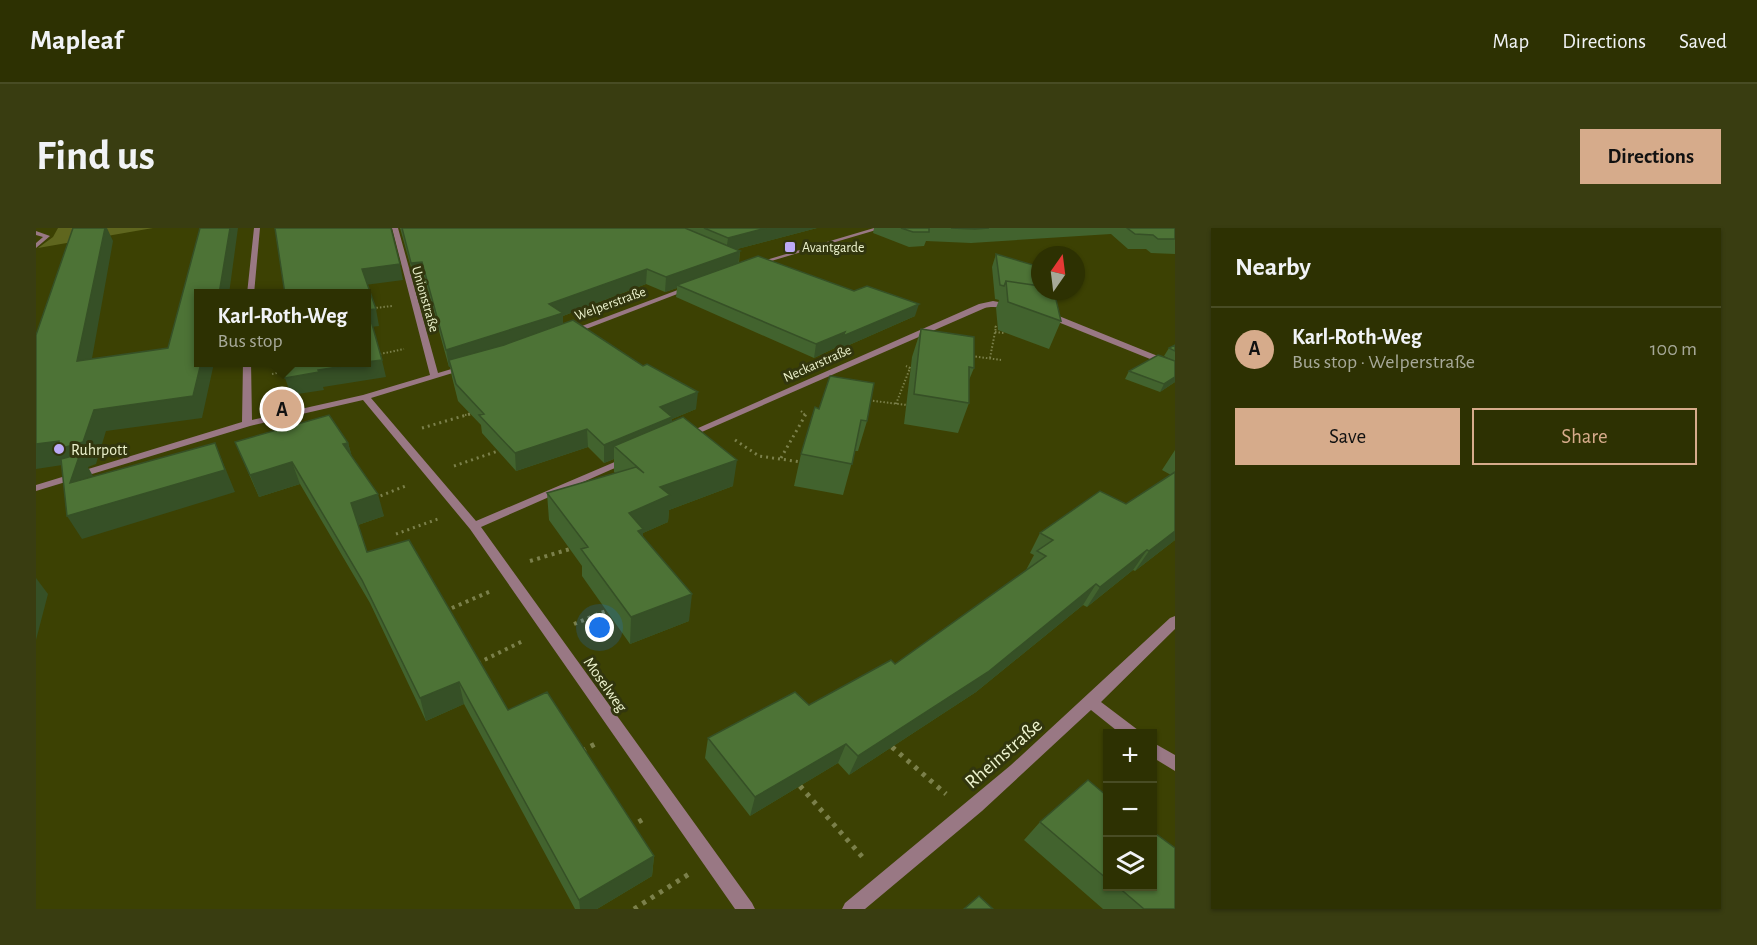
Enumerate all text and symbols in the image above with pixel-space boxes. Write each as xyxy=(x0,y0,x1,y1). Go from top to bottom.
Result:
text: Mapleaf xyxy=(30,27,123,55)
text: Map xyxy=(1493,31,1529,52)
text: Directions xyxy=(1562,31,1646,52)
text: Saved xyxy=(1679,31,1727,52)
button: Directions xyxy=(1580,129,1721,184)
text: Find us xyxy=(36,135,155,177)
marker: Avantgarde xyxy=(783,240,797,254)
place label: Avantgarde xyxy=(802,241,864,255)
north arrow xyxy=(1031,246,1085,300)
text: Nearby xyxy=(1235,254,1311,280)
street label: Unionstraße xyxy=(409,265,441,334)
street label: Welperstraße xyxy=(573,285,648,323)
popup xyxy=(194,289,371,367)
text: Karl-Roth-Weg xyxy=(218,305,347,327)
text: Karl-Roth-Weg xyxy=(1292,326,1422,348)
text: Bus stop xyxy=(218,331,283,351)
text: A xyxy=(1249,339,1261,359)
text: 100 m xyxy=(1650,339,1697,359)
street label: Neckarstraße xyxy=(781,343,854,385)
text: Bus stop · Welperstraße xyxy=(1292,352,1475,372)
pin: A xyxy=(262,386,302,432)
button: Save xyxy=(1235,408,1460,465)
button: Share xyxy=(1472,408,1697,465)
marker: Ruhrpott xyxy=(52,442,66,456)
place label: Ruhrpott xyxy=(71,442,127,458)
your location xyxy=(585,613,614,642)
street label: Moselweg xyxy=(581,654,630,715)
street label: Rheinstraße xyxy=(961,715,1046,793)
map controls xyxy=(1103,729,1157,891)
button: + xyxy=(1103,729,1157,783)
button: − xyxy=(1103,783,1157,837)
button: layers xyxy=(1103,837,1157,891)

